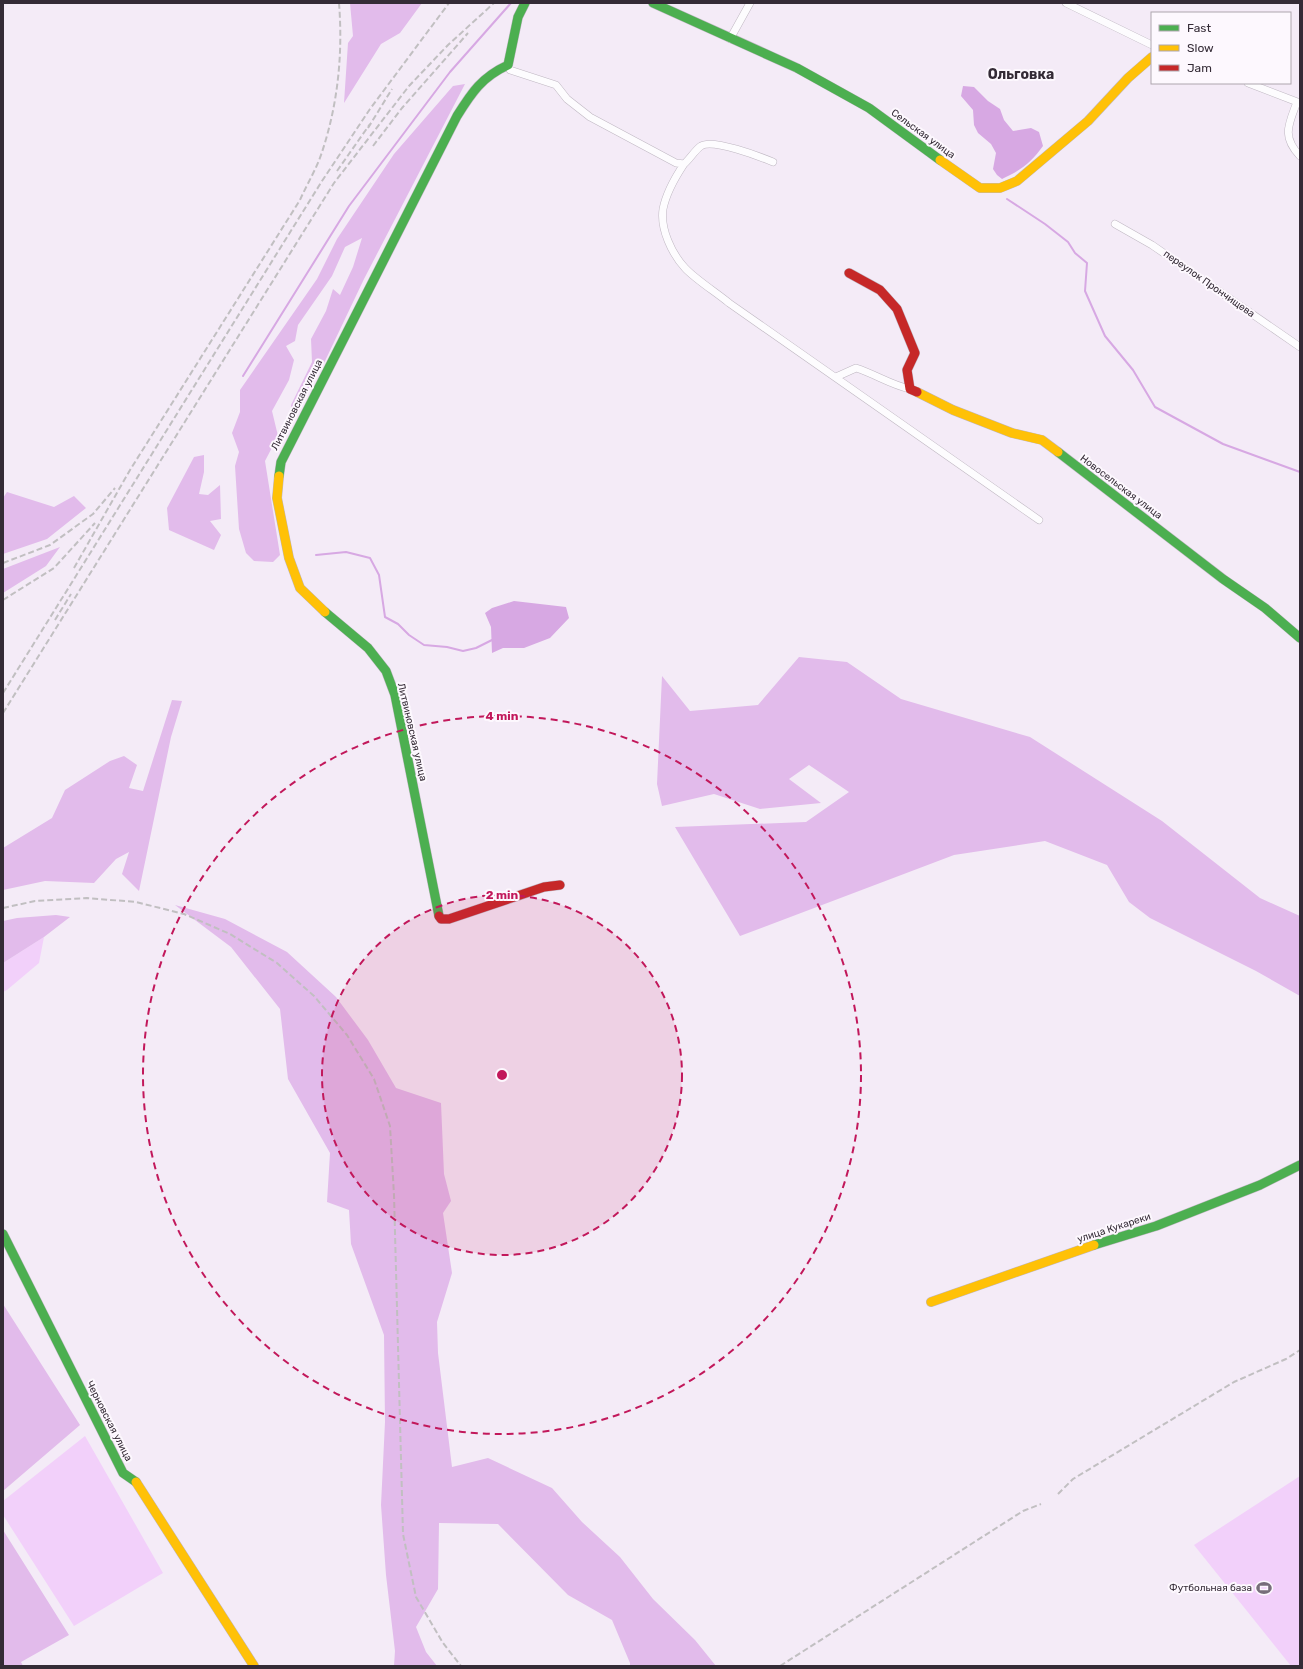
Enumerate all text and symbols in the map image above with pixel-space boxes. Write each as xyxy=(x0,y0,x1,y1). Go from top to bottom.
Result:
legend xyxy=(1151,12,1291,84)
text: Fast xyxy=(1187,21,1211,35)
text: Slow xyxy=(1187,41,1214,55)
text: Jam xyxy=(1187,61,1212,75)
district label: Ольговка xyxy=(988,66,1054,83)
street label: Сельская улица xyxy=(889,107,957,161)
street label: переулок Прончищева xyxy=(1161,248,1257,320)
street label: Литвиновская улица xyxy=(269,358,325,452)
street label: Новосельская улица xyxy=(1078,452,1164,522)
street label: Литвиновская улица xyxy=(395,682,429,782)
text: 4 min xyxy=(486,709,519,723)
text: 2 min xyxy=(486,888,519,902)
centre of rings xyxy=(495,1068,509,1082)
street label: улица Кукареки xyxy=(1076,1210,1152,1246)
street label: Черновская улица xyxy=(84,1379,134,1463)
sports icon: Футбольная база xyxy=(1255,1579,1273,1597)
place label: Футбольная база xyxy=(1169,1582,1252,1594)

